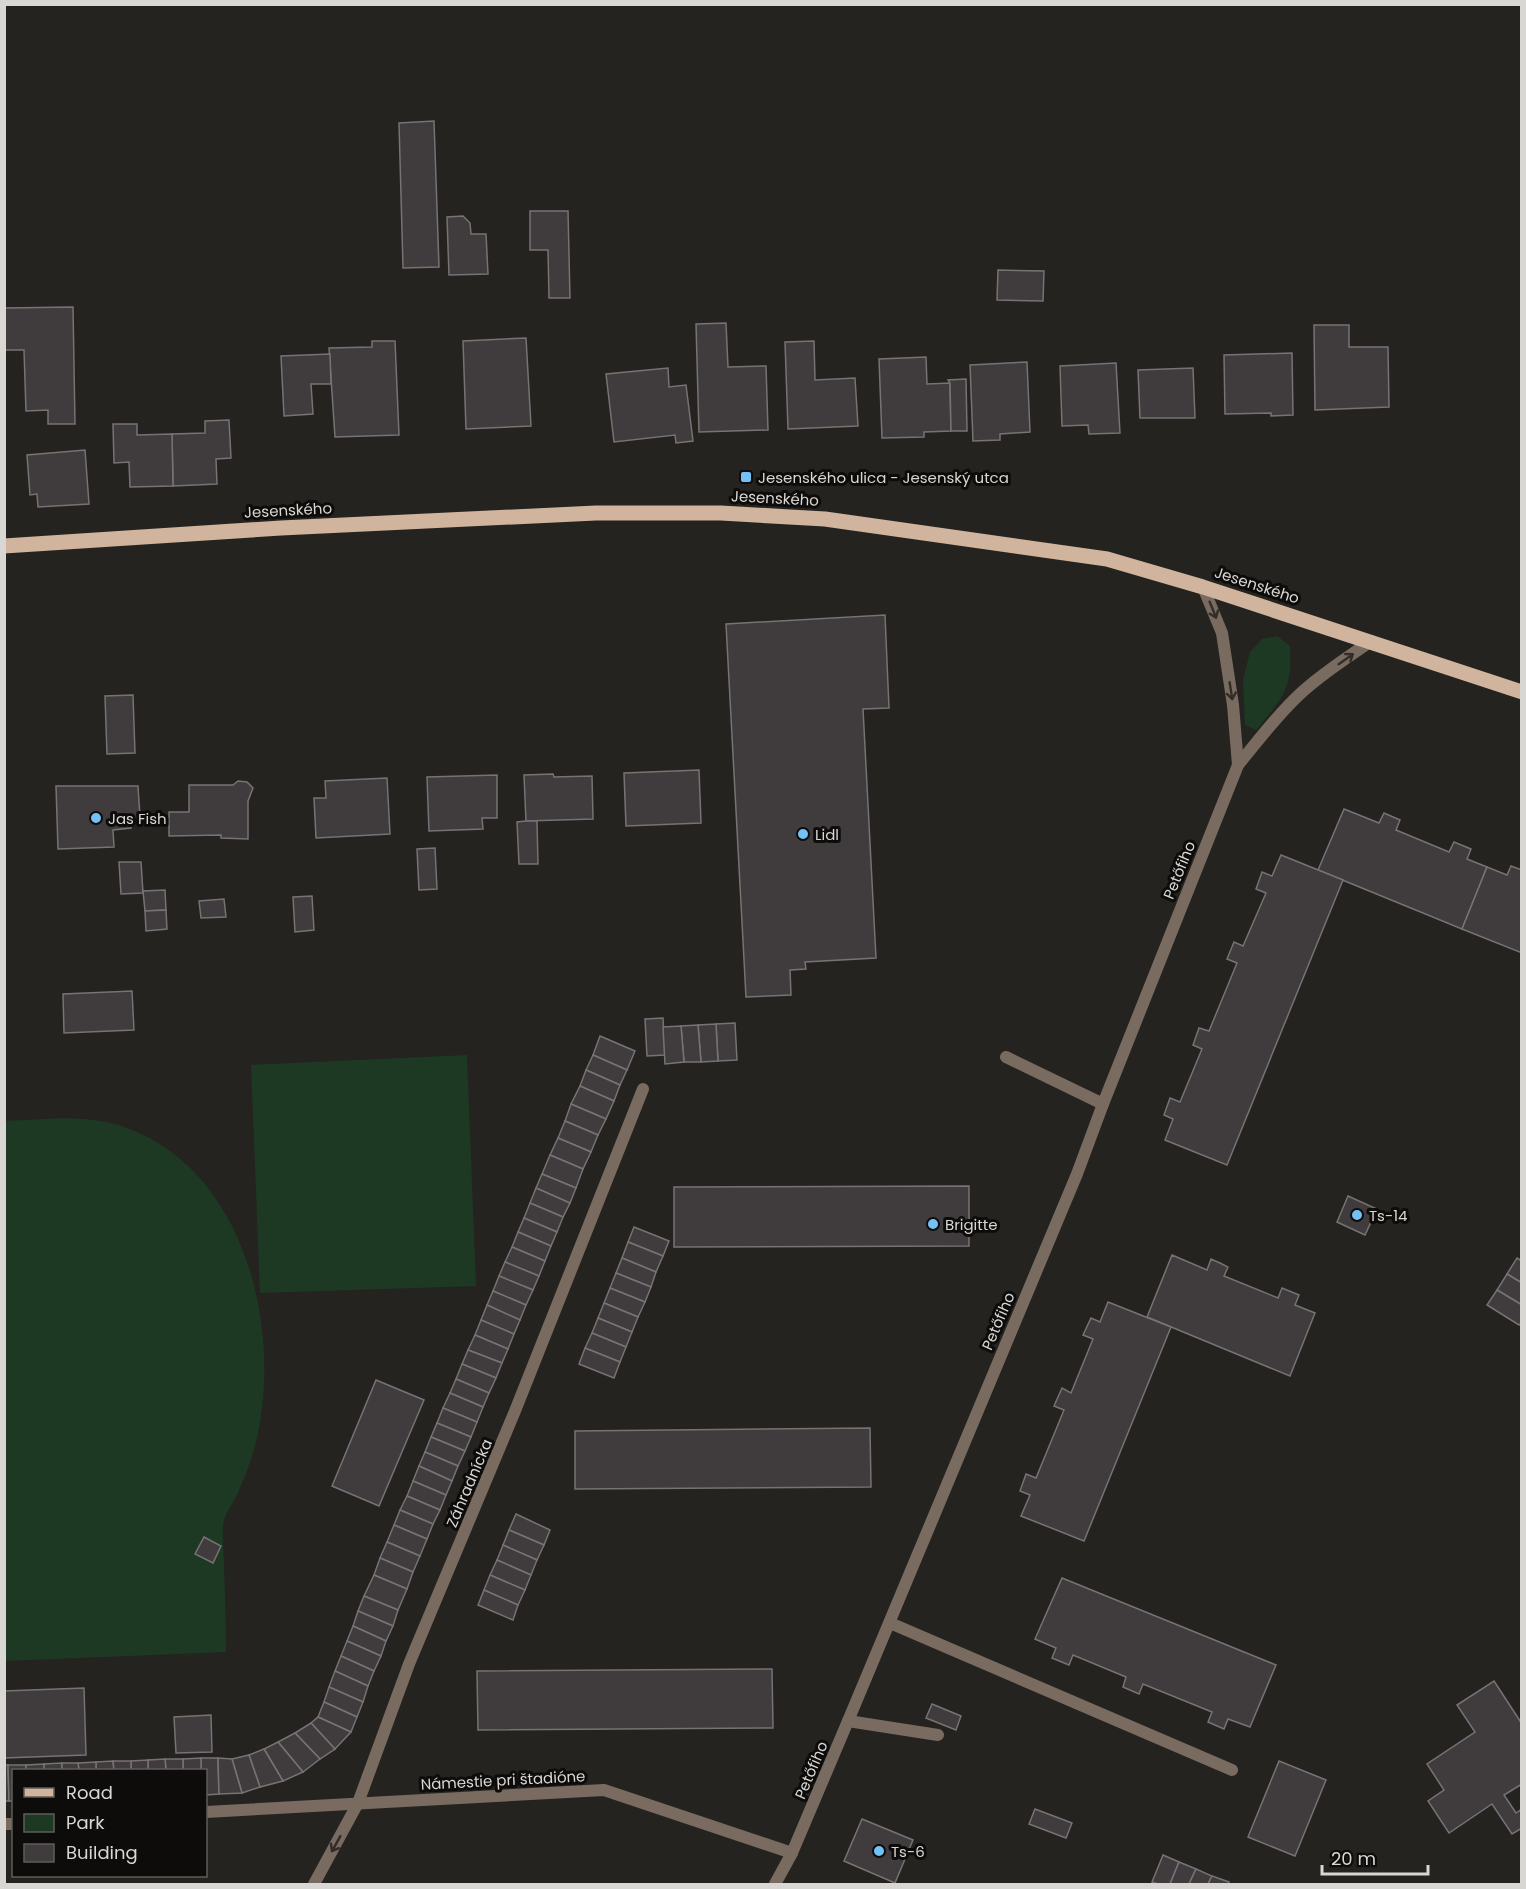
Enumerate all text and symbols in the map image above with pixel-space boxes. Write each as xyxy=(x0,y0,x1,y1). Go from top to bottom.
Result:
place label: Jesenského ulica - Jesenský utca xyxy=(758,467,1009,488)
marker: Jesenského ulica - Jesenský utca xyxy=(739,470,753,484)
street label: Jesenského xyxy=(730,485,820,511)
street label: Jesenského xyxy=(243,497,333,523)
street label: Jesenského xyxy=(1212,561,1302,609)
one-way arrow xyxy=(1208,600,1219,618)
one-way arrow xyxy=(1337,653,1353,665)
one-way arrow xyxy=(1226,680,1237,700)
place label: Jas Fish xyxy=(108,808,167,829)
marker: Jas Fish xyxy=(89,811,103,825)
place label: Lidl xyxy=(815,824,839,845)
marker: Lidl xyxy=(796,827,810,841)
street label: Petőfiho xyxy=(1158,838,1200,902)
place label: Ts-14 xyxy=(1369,1205,1407,1226)
marker: Ts-14 xyxy=(1350,1208,1364,1222)
place label: Brigitte xyxy=(945,1214,998,1235)
marker: Brigitte xyxy=(926,1217,940,1231)
street label: Petőfiho xyxy=(976,1289,1020,1353)
street label: Záhradnícka xyxy=(441,1436,497,1530)
street label: Petőfiho xyxy=(789,1738,833,1802)
street label: Námestie pri štadióne xyxy=(420,1765,586,1795)
legend xyxy=(12,1769,207,1877)
text: Road xyxy=(66,1780,113,1805)
text: Park xyxy=(66,1810,105,1835)
one-way arrow xyxy=(330,1835,342,1852)
scale bar xyxy=(1322,1838,1428,1876)
text: Building xyxy=(66,1840,138,1865)
place label: Ts-6 xyxy=(891,1841,925,1862)
marker: Ts-6 xyxy=(872,1844,886,1858)
text: 20 m xyxy=(1331,1846,1376,1871)

